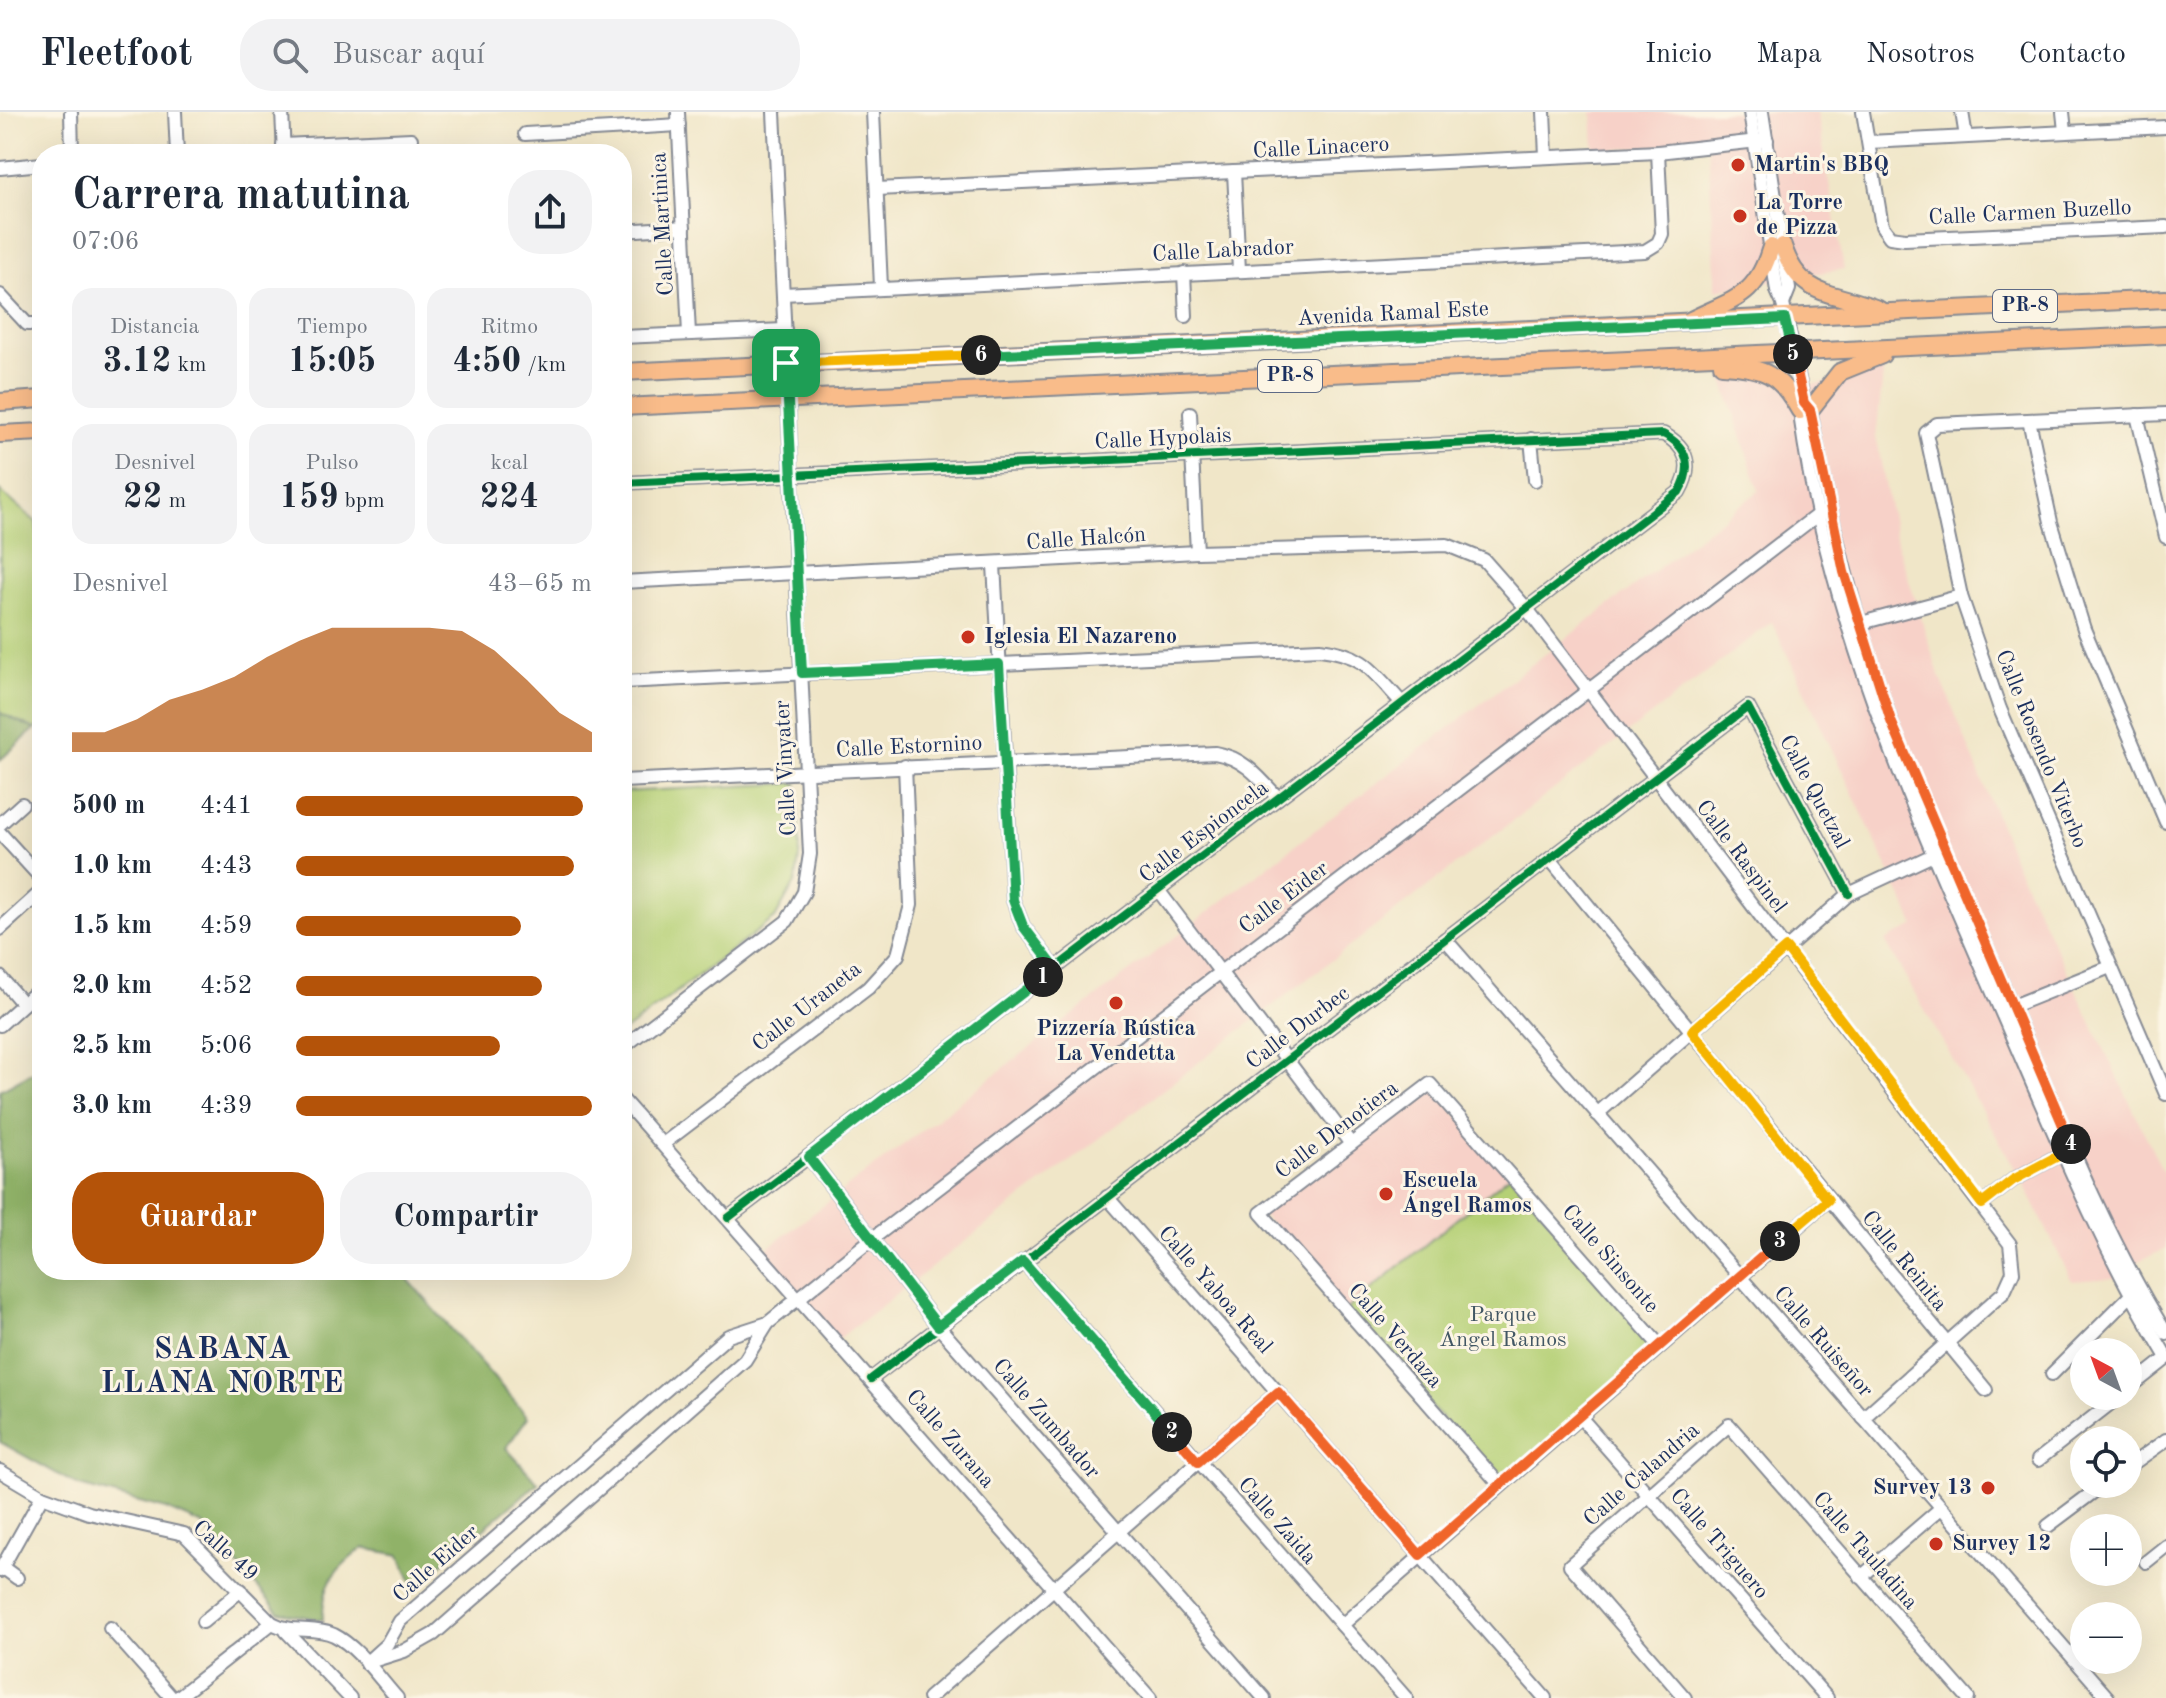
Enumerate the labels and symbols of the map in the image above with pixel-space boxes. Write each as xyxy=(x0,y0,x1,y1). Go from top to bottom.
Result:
street label: Calle Linacero xyxy=(1252,133,1390,163)
street label: Calle Martinica xyxy=(648,151,678,296)
place label: Martin's BBQ xyxy=(1754,154,1889,176)
marker: Martin's BBQ xyxy=(1729,156,1747,174)
place label: La Torre de Pizza xyxy=(1756,192,1843,239)
street label: Calle Carmen Buzello xyxy=(1928,197,2132,229)
marker: La Torre de Pizza xyxy=(1731,207,1749,225)
street label: Calle Labrador xyxy=(1152,236,1294,266)
road number: PR-8 xyxy=(1993,290,2057,322)
street label: Avenida Ramal Este xyxy=(1297,298,1489,330)
pin xyxy=(752,329,820,397)
pin: 5 xyxy=(1773,334,1813,374)
pin: 6 xyxy=(961,335,1001,375)
road number: PR-8 xyxy=(1258,360,1322,392)
street label: Calle Hypolais xyxy=(1094,424,1232,454)
street label: Calle Halcón xyxy=(1025,524,1147,554)
place label: Iglesia El Nazareno xyxy=(984,626,1177,648)
marker: Iglesia El Nazareno xyxy=(959,628,977,646)
street label: Calle Rosendo Viterbo xyxy=(1991,647,2091,851)
street label: Calle Vinyater xyxy=(771,699,801,837)
street label: Calle Estornino xyxy=(835,732,983,762)
street label: Calle Quetzal xyxy=(1775,732,1853,852)
street label: Calle Espioncela xyxy=(1135,776,1273,887)
street label: Calle Raspinel xyxy=(1692,796,1791,918)
street label: Calle Eider xyxy=(1235,857,1333,939)
pin: 1 xyxy=(1023,957,1063,997)
street label: Calle Uraneta xyxy=(748,958,866,1056)
street label: Calle Durbec xyxy=(1242,982,1354,1074)
marker: Pizzería Rústica La Vendetta xyxy=(1107,994,1125,1012)
place label: Pizzería Rústica La Vendetta xyxy=(1036,1018,1196,1065)
street label: Calle Denotiera xyxy=(1271,1077,1403,1183)
pin: 4 xyxy=(2051,1124,2091,1164)
place label: Escuela Ángel Ramos xyxy=(1402,1170,1532,1217)
marker: Escuela Ángel Ramos xyxy=(1377,1185,1395,1203)
street label: Calle Sinsonte xyxy=(1557,1201,1663,1317)
street label: Calle Reinita xyxy=(1857,1207,1951,1315)
pin: 3 xyxy=(1760,1221,1800,1261)
street label: Calle Yaboa Real xyxy=(1154,1222,1276,1358)
street label: Calle Verdaza xyxy=(1344,1279,1446,1393)
street label: Calle Ruiseñor xyxy=(1769,1282,1877,1402)
park label: Parque Ángel Ramos xyxy=(1439,1304,1567,1351)
district label: SABANA LLANA NORTE xyxy=(101,1335,345,1399)
north arrow xyxy=(2070,1338,2142,1410)
street label: Calle Zumbador xyxy=(988,1355,1104,1483)
street label: Calle Zurana xyxy=(902,1386,999,1493)
pin: 2 xyxy=(1152,1412,1192,1452)
street label: Calle Calandria xyxy=(1580,1419,1704,1531)
street label: Calle Zaida xyxy=(1234,1473,1321,1569)
place label: Survey 13 xyxy=(1873,1477,1972,1499)
marker: Survey 13 xyxy=(1979,1479,1997,1497)
street label: Calle Triguero xyxy=(1665,1485,1773,1603)
street label: Calle Tauladina xyxy=(1808,1488,1922,1614)
street label: Calle 49 xyxy=(188,1516,262,1586)
street label: Calle Eider xyxy=(389,1521,483,1607)
place label: Survey 12 xyxy=(1952,1533,2051,1555)
marker: Survey 12 xyxy=(1927,1535,1945,1553)

